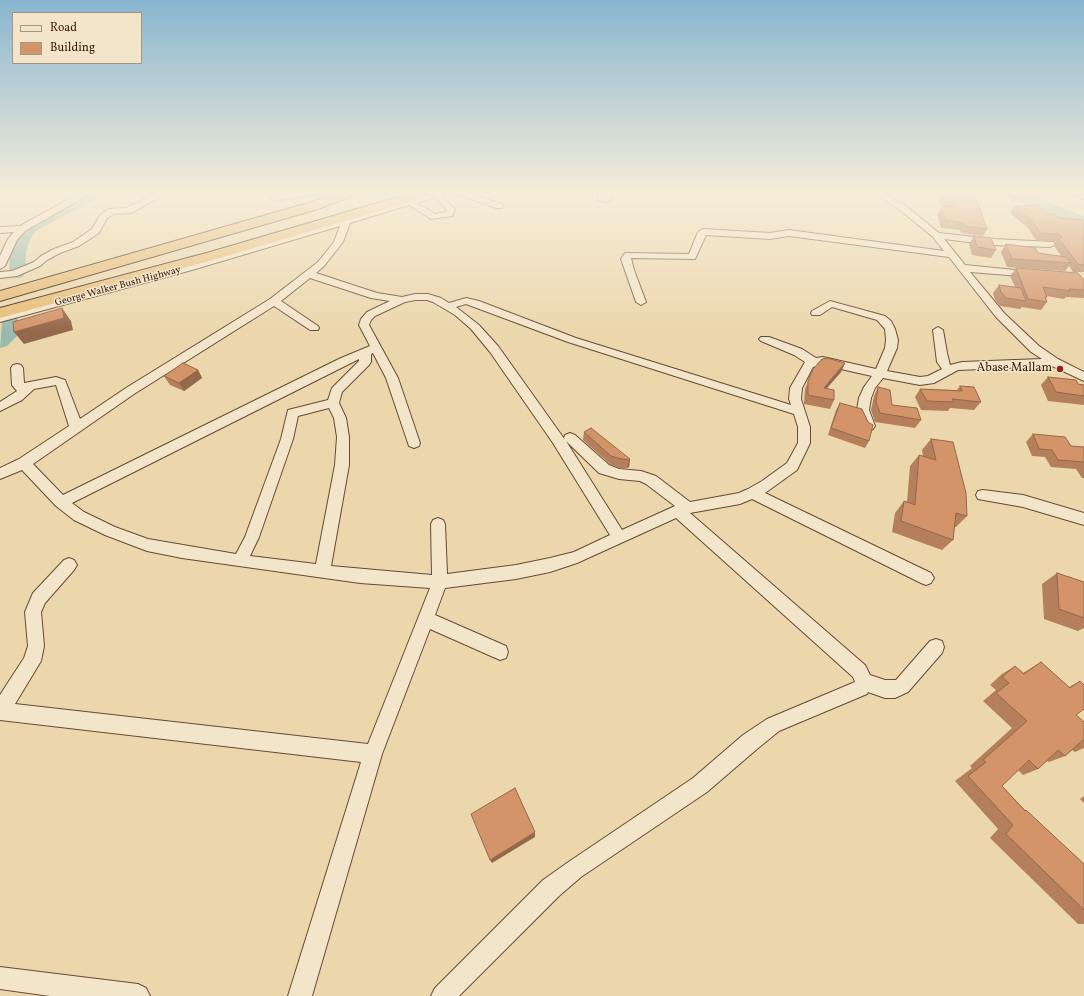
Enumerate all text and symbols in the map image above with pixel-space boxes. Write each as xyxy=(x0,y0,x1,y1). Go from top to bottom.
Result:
legend xyxy=(12,12,142,64)
text: Road xyxy=(50,20,77,36)
text: Building xyxy=(50,40,95,56)
street label: George Walker Bush Highway xyxy=(54,264,182,310)
place label: Abase Mallam xyxy=(977,362,1052,376)
marker: Abase Mallam xyxy=(1055,364,1065,374)

